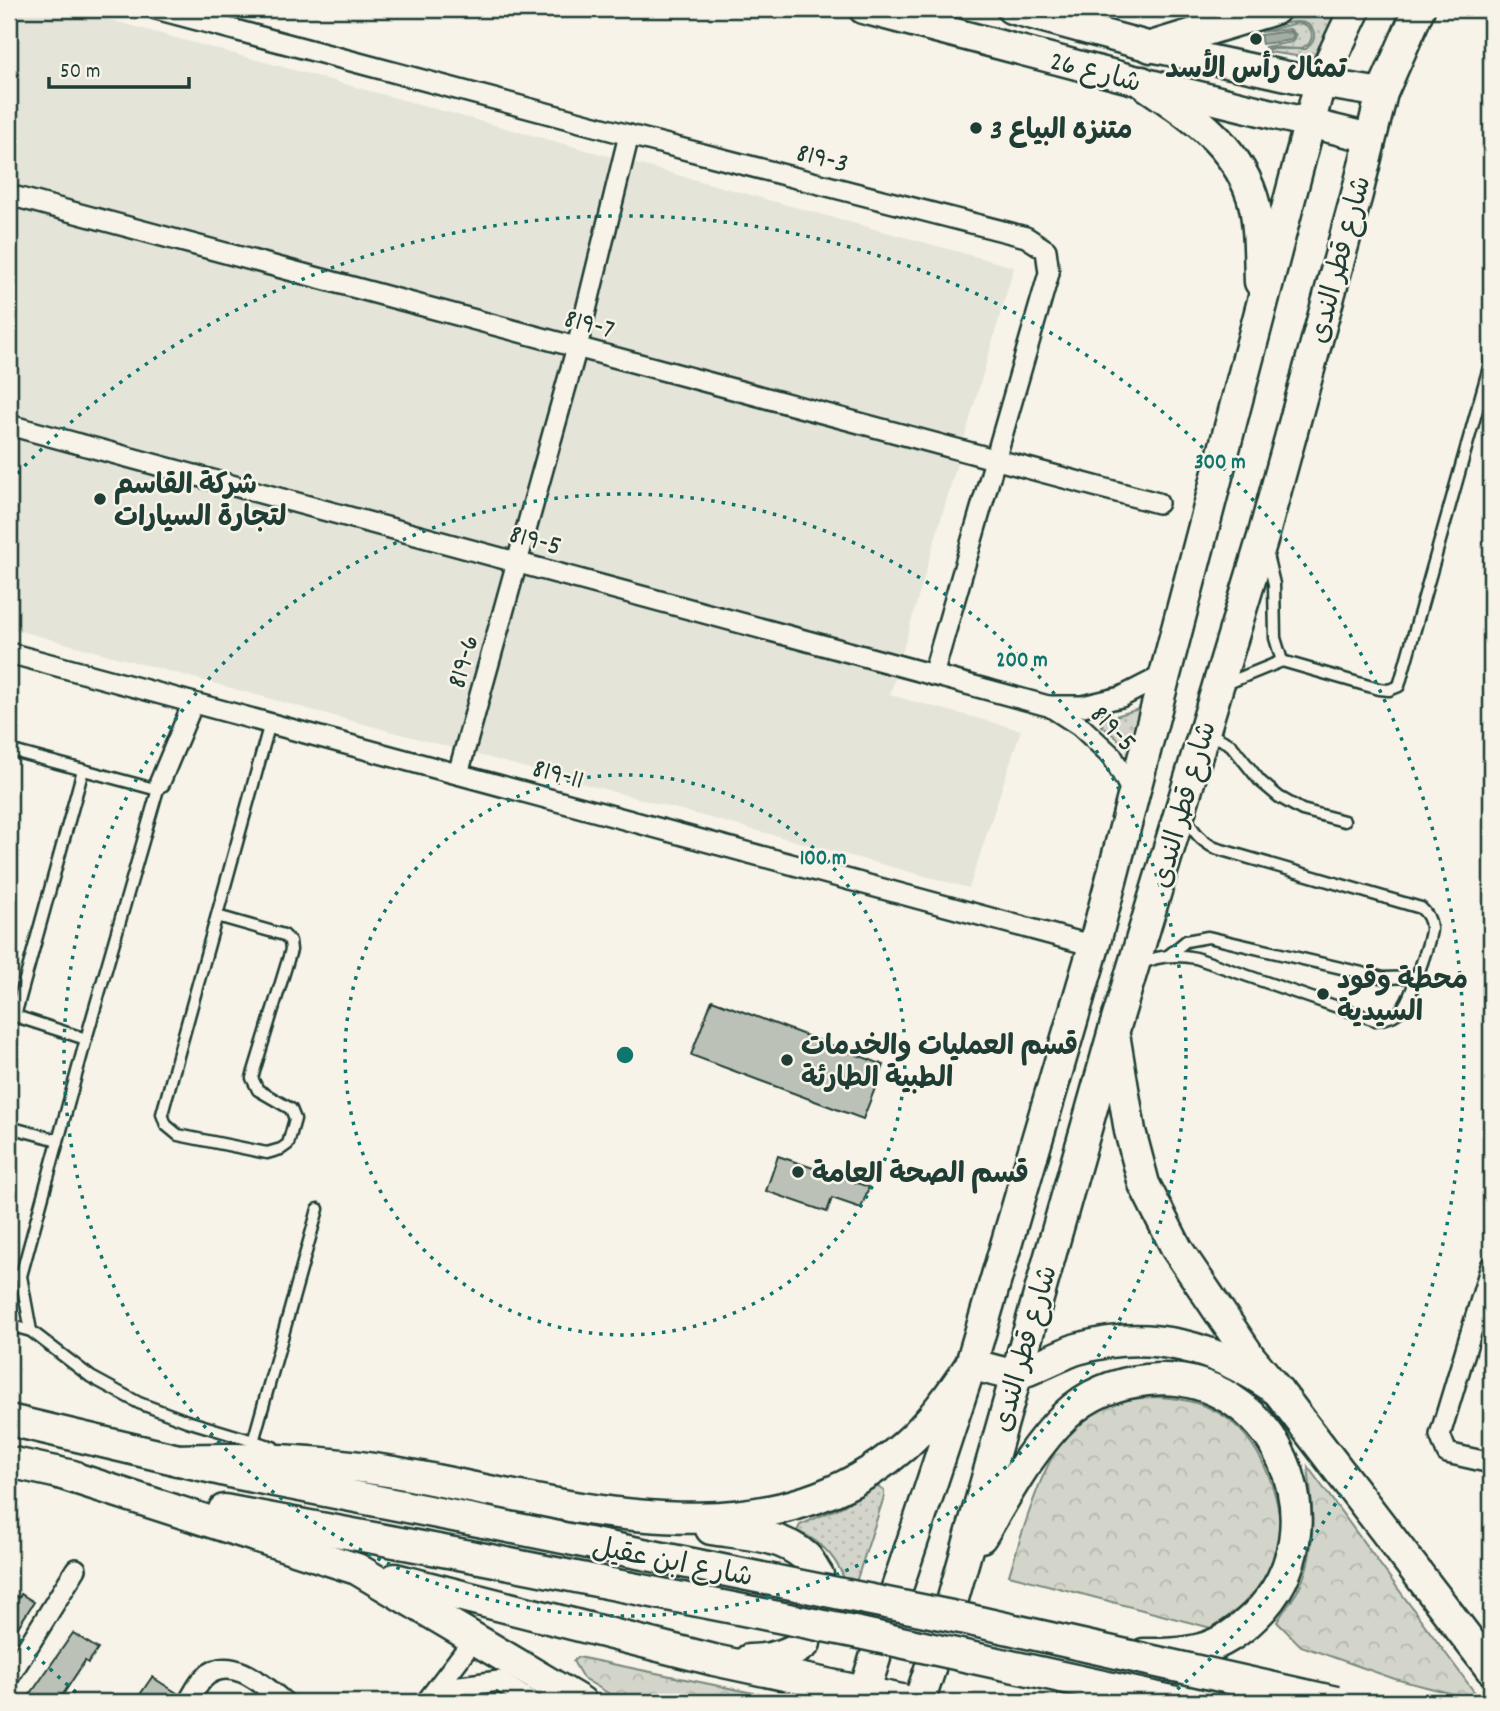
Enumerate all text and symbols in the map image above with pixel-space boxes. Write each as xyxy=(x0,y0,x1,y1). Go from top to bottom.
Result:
marker: تمثال رأس الأسد xyxy=(1248,31,1264,47)
street label: شارع 26 xyxy=(1045,43,1145,106)
scale bar xyxy=(49,46,189,90)
place label: تمثال رأس الأسد xyxy=(1165,49,1348,92)
text: 50 m xyxy=(60,58,100,88)
place label: متنزه البياع 3 xyxy=(990,113,1133,153)
marker: متنزه البياع 3 xyxy=(968,120,984,136)
street label: 819-3 xyxy=(792,135,852,187)
street label: شارع قطر الندى xyxy=(1301,172,1384,349)
street label: 819-7 xyxy=(559,301,618,353)
text: 300 m xyxy=(1194,449,1246,479)
place label: شركة القاسم لتجارة السيارات xyxy=(114,468,286,540)
marker: شركة القاسم لتجارة السيارات xyxy=(92,491,108,507)
street label: 819-5 xyxy=(504,517,565,569)
street label: 819-6 xyxy=(439,631,492,694)
text: 200 m xyxy=(996,647,1048,677)
street label: 819-5 xyxy=(1079,698,1144,763)
street label: شارع قطر الندى xyxy=(1144,717,1230,894)
street label: 819-11 xyxy=(527,751,588,803)
text: 100 m xyxy=(800,845,846,875)
place label: محطة وقود السيدية xyxy=(1337,963,1468,1035)
marker: محطة وقود السيدية xyxy=(1315,986,1331,1002)
place label: قسم العمليات والخدمات الطبية الطارئة xyxy=(801,1029,1078,1101)
centre of rings xyxy=(613,1043,637,1067)
marker: قسم العمليات والخدمات الطبية الطارئة xyxy=(779,1052,795,1068)
place label: قسم الصحة العامة xyxy=(812,1157,1029,1197)
marker: قسم الصحة العامة xyxy=(790,1164,806,1180)
street label: شارع قطر الندى xyxy=(985,1261,1071,1438)
street label: شارع ابن عقيل xyxy=(588,1530,756,1600)

